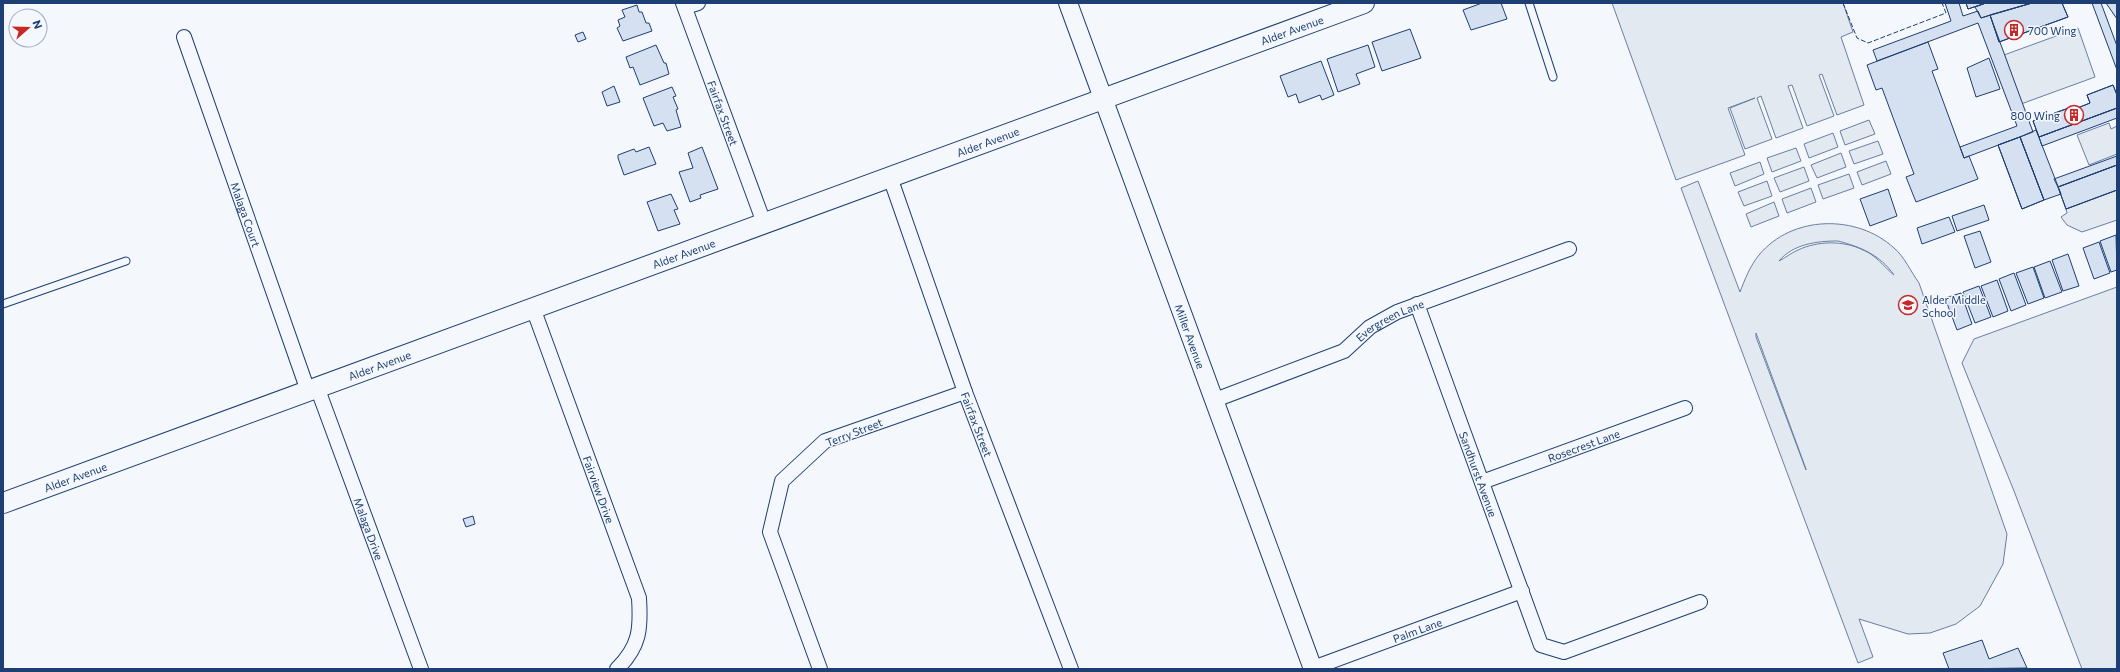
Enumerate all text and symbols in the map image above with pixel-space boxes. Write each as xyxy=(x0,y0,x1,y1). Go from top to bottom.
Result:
north arrow xyxy=(8,8,48,48)
street label: Alder Avenue xyxy=(1259,12,1325,47)
text: N xyxy=(30,18,45,31)
building icon: 700 Wing xyxy=(2003,19,2025,41)
place label: 700 Wing xyxy=(2028,24,2077,37)
street label: Fairfax Street xyxy=(706,79,741,148)
building icon: 800 Wing xyxy=(2063,104,2085,126)
place label: 800 Wing xyxy=(2011,109,2060,122)
street label: Alder Avenue xyxy=(955,124,1021,159)
street label: Malaga Court xyxy=(229,180,264,249)
street label: Alder Avenue xyxy=(650,235,717,270)
place label: Alder Middle School xyxy=(1922,293,1986,319)
school or university icon: Alder Middle School xyxy=(1897,294,1919,316)
street label: Evergreen Lane xyxy=(1353,296,1426,344)
street label: Miller Avenue xyxy=(1173,302,1208,371)
street label: Alder Avenue xyxy=(346,347,413,382)
street label: Fairfax Street xyxy=(959,390,996,459)
street label: Terry Street xyxy=(824,415,885,449)
street label: Rosecrest Lane xyxy=(1546,426,1621,464)
street label: Sandhurst Avenue xyxy=(1457,430,1500,519)
street label: Fairview Drive xyxy=(581,454,618,525)
street label: Alder Avenue xyxy=(42,459,109,494)
street label: Malaga Drive xyxy=(352,496,387,562)
street label: Palm Lane xyxy=(1391,615,1444,645)

